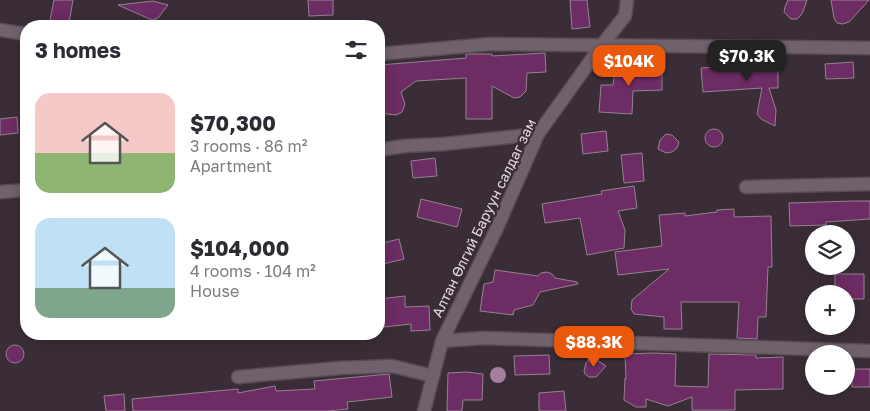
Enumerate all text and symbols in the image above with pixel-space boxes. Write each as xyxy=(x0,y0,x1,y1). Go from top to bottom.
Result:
icon: filters xyxy=(342,36,370,64)
text: 3 homes xyxy=(35,37,121,63)
pin: $70.3K xyxy=(706,39,788,82)
pin: $104K xyxy=(594,44,664,87)
text: $70.3K xyxy=(719,46,775,66)
text: $104K xyxy=(604,51,654,71)
text: $70,300 xyxy=(190,110,276,136)
icon: home xyxy=(75,113,135,173)
street label: Алтан Өлгий Баруун салдаг зам xyxy=(428,116,539,320)
text: 3 rooms · 86 m² xyxy=(190,136,307,156)
text: Apartment xyxy=(190,156,272,176)
map controls xyxy=(805,225,855,395)
button: layers xyxy=(805,225,855,275)
text: $104,000 xyxy=(190,235,289,261)
icon: home xyxy=(75,238,135,298)
text: 4 rooms · 104 m² xyxy=(190,261,316,281)
text: House xyxy=(190,281,239,301)
button: + xyxy=(805,285,855,335)
pin: $88.3K xyxy=(553,326,635,368)
text: $88.3K xyxy=(565,332,623,352)
button: − xyxy=(805,345,855,395)

